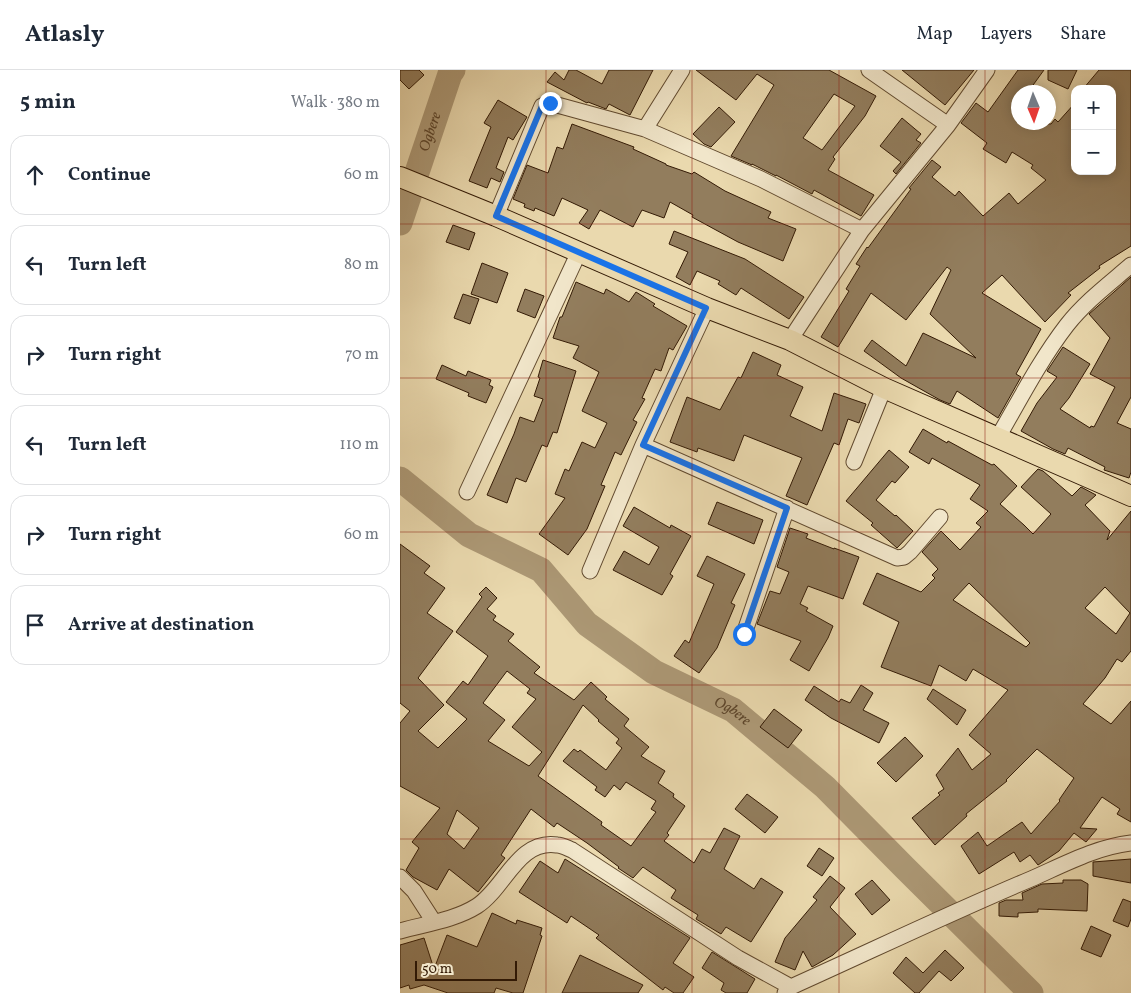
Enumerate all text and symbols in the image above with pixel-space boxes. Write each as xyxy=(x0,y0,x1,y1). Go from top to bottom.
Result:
text: Atlasly xyxy=(25,18,104,52)
text: Map xyxy=(916,22,952,47)
text: Layers xyxy=(980,22,1032,47)
text: Share xyxy=(1060,22,1106,47)
north arrow xyxy=(1011,85,1056,130)
map controls xyxy=(1071,85,1116,175)
button: + xyxy=(1071,85,1116,130)
text: 5 min xyxy=(20,88,76,117)
text: Walk · 380 m xyxy=(291,92,380,114)
route end xyxy=(539,92,562,115)
water label: Ogbere xyxy=(414,109,447,155)
button: − xyxy=(1071,130,1116,175)
icon: ahead xyxy=(21,161,49,189)
text: Continue xyxy=(68,162,151,188)
text: 60 m xyxy=(344,164,379,186)
icon: left xyxy=(21,251,49,279)
text: Turn left xyxy=(68,252,147,278)
text: 80 m xyxy=(344,254,379,276)
icon: right xyxy=(21,341,49,369)
text: Turn right xyxy=(68,342,161,368)
text: 70 m xyxy=(345,344,379,366)
icon: left xyxy=(21,431,49,459)
text: Turn left xyxy=(68,432,147,458)
text: 110 m xyxy=(340,434,379,456)
icon: right xyxy=(21,521,49,549)
text: Turn right xyxy=(68,522,161,548)
text: 60 m xyxy=(344,524,379,546)
icon: arrive xyxy=(21,611,49,639)
text: Arrive at destination xyxy=(68,612,254,638)
route start xyxy=(733,623,756,646)
water label: Ogbere xyxy=(710,692,756,731)
scale bar xyxy=(415,958,518,981)
text: 50 m xyxy=(422,960,452,979)

